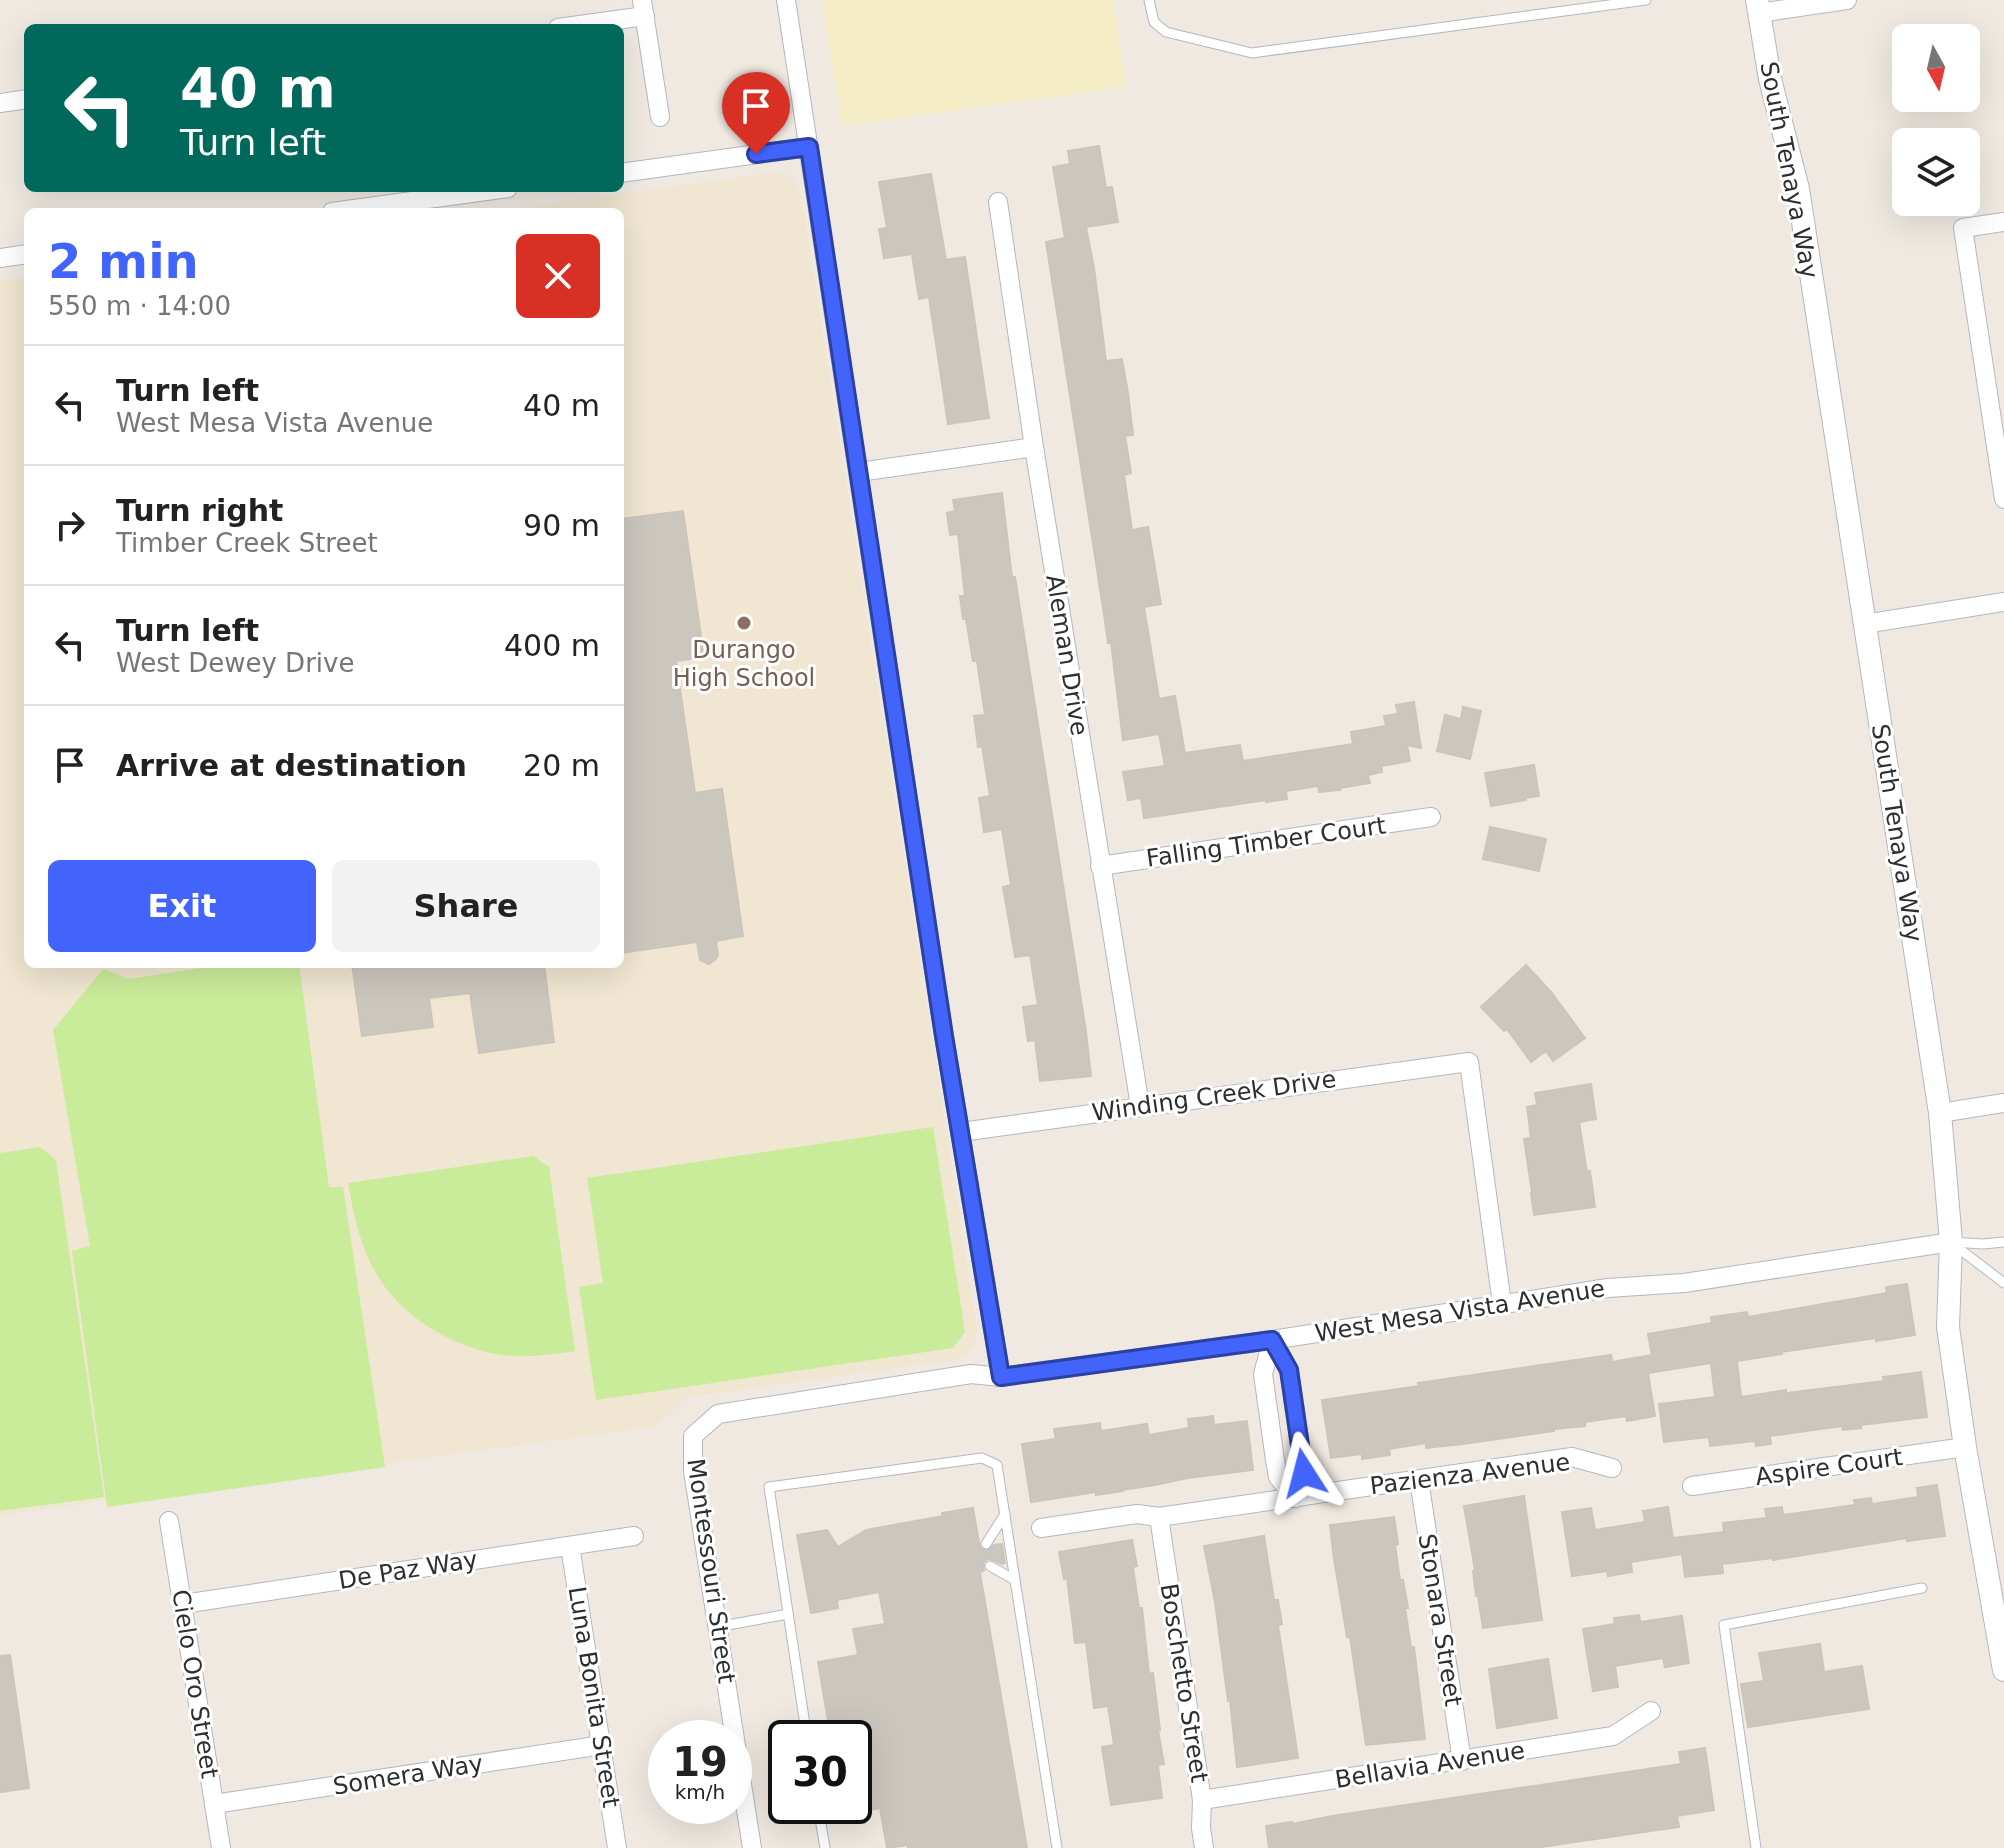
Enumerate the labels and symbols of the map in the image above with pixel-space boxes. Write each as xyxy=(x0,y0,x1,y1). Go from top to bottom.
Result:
north arrow xyxy=(1892,24,1980,112)
street label: South Tenaya Way xyxy=(1754,59,1824,281)
pin xyxy=(722,72,790,154)
street label: Aleman Drive xyxy=(1040,572,1094,738)
marker: Durango High School xyxy=(735,614,753,632)
place label: Durango High School xyxy=(673,636,815,692)
street label: South Tenaya Way xyxy=(1866,722,1928,944)
street label: Falling Timber Court xyxy=(1144,811,1388,873)
street label: Winding Creek Drive xyxy=(1090,1065,1338,1127)
street label: West Mesa Vista Avenue xyxy=(1313,1274,1607,1348)
position arrow xyxy=(1262,1431,1346,1515)
street label: Aspire Court xyxy=(1754,1443,1904,1491)
street label: Pazienza Avenue xyxy=(1368,1448,1572,1500)
street label: Montessouri Street xyxy=(681,1457,741,1685)
street label: Stonara Street xyxy=(1413,1532,1467,1708)
street label: De Paz Way xyxy=(337,1545,479,1595)
street label: Boschetto Street xyxy=(1154,1582,1214,1784)
street label: Luna Bonita Street xyxy=(563,1584,625,1810)
street label: Cielo Oro Street xyxy=(166,1588,224,1780)
speed limit sign: 30 xyxy=(768,1720,872,1824)
street label: Bellavia Avenue xyxy=(1333,1736,1527,1794)
street label: Somera Way xyxy=(331,1749,485,1801)

